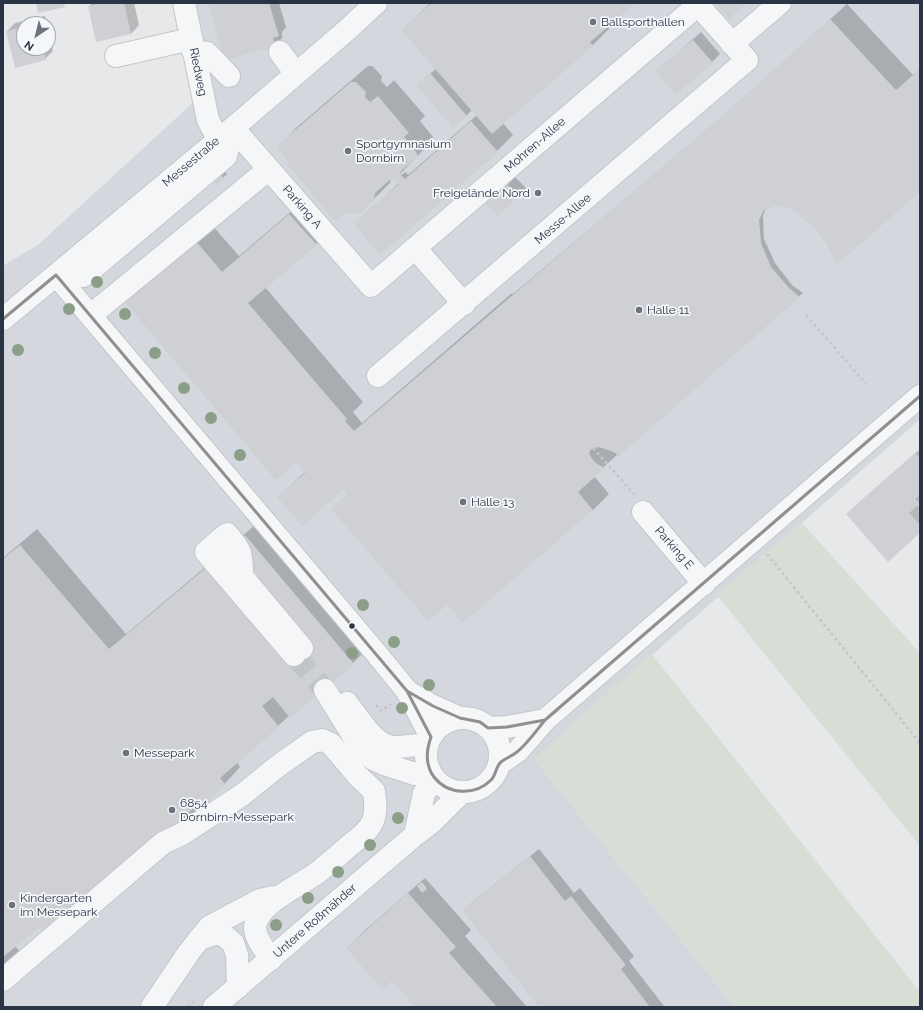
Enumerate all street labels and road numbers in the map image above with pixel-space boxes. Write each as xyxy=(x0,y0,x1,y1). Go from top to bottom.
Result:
street label: Riedweg xyxy=(186,47,210,97)
street label: Mohren-Allee xyxy=(501,115,569,175)
street label: Messestraße xyxy=(159,134,223,190)
street label: Parking A xyxy=(279,182,325,232)
street label: Messe-Allee xyxy=(532,191,594,247)
street label: Parking E xyxy=(652,524,696,572)
street label: Untere Roßmähder xyxy=(270,881,360,961)

